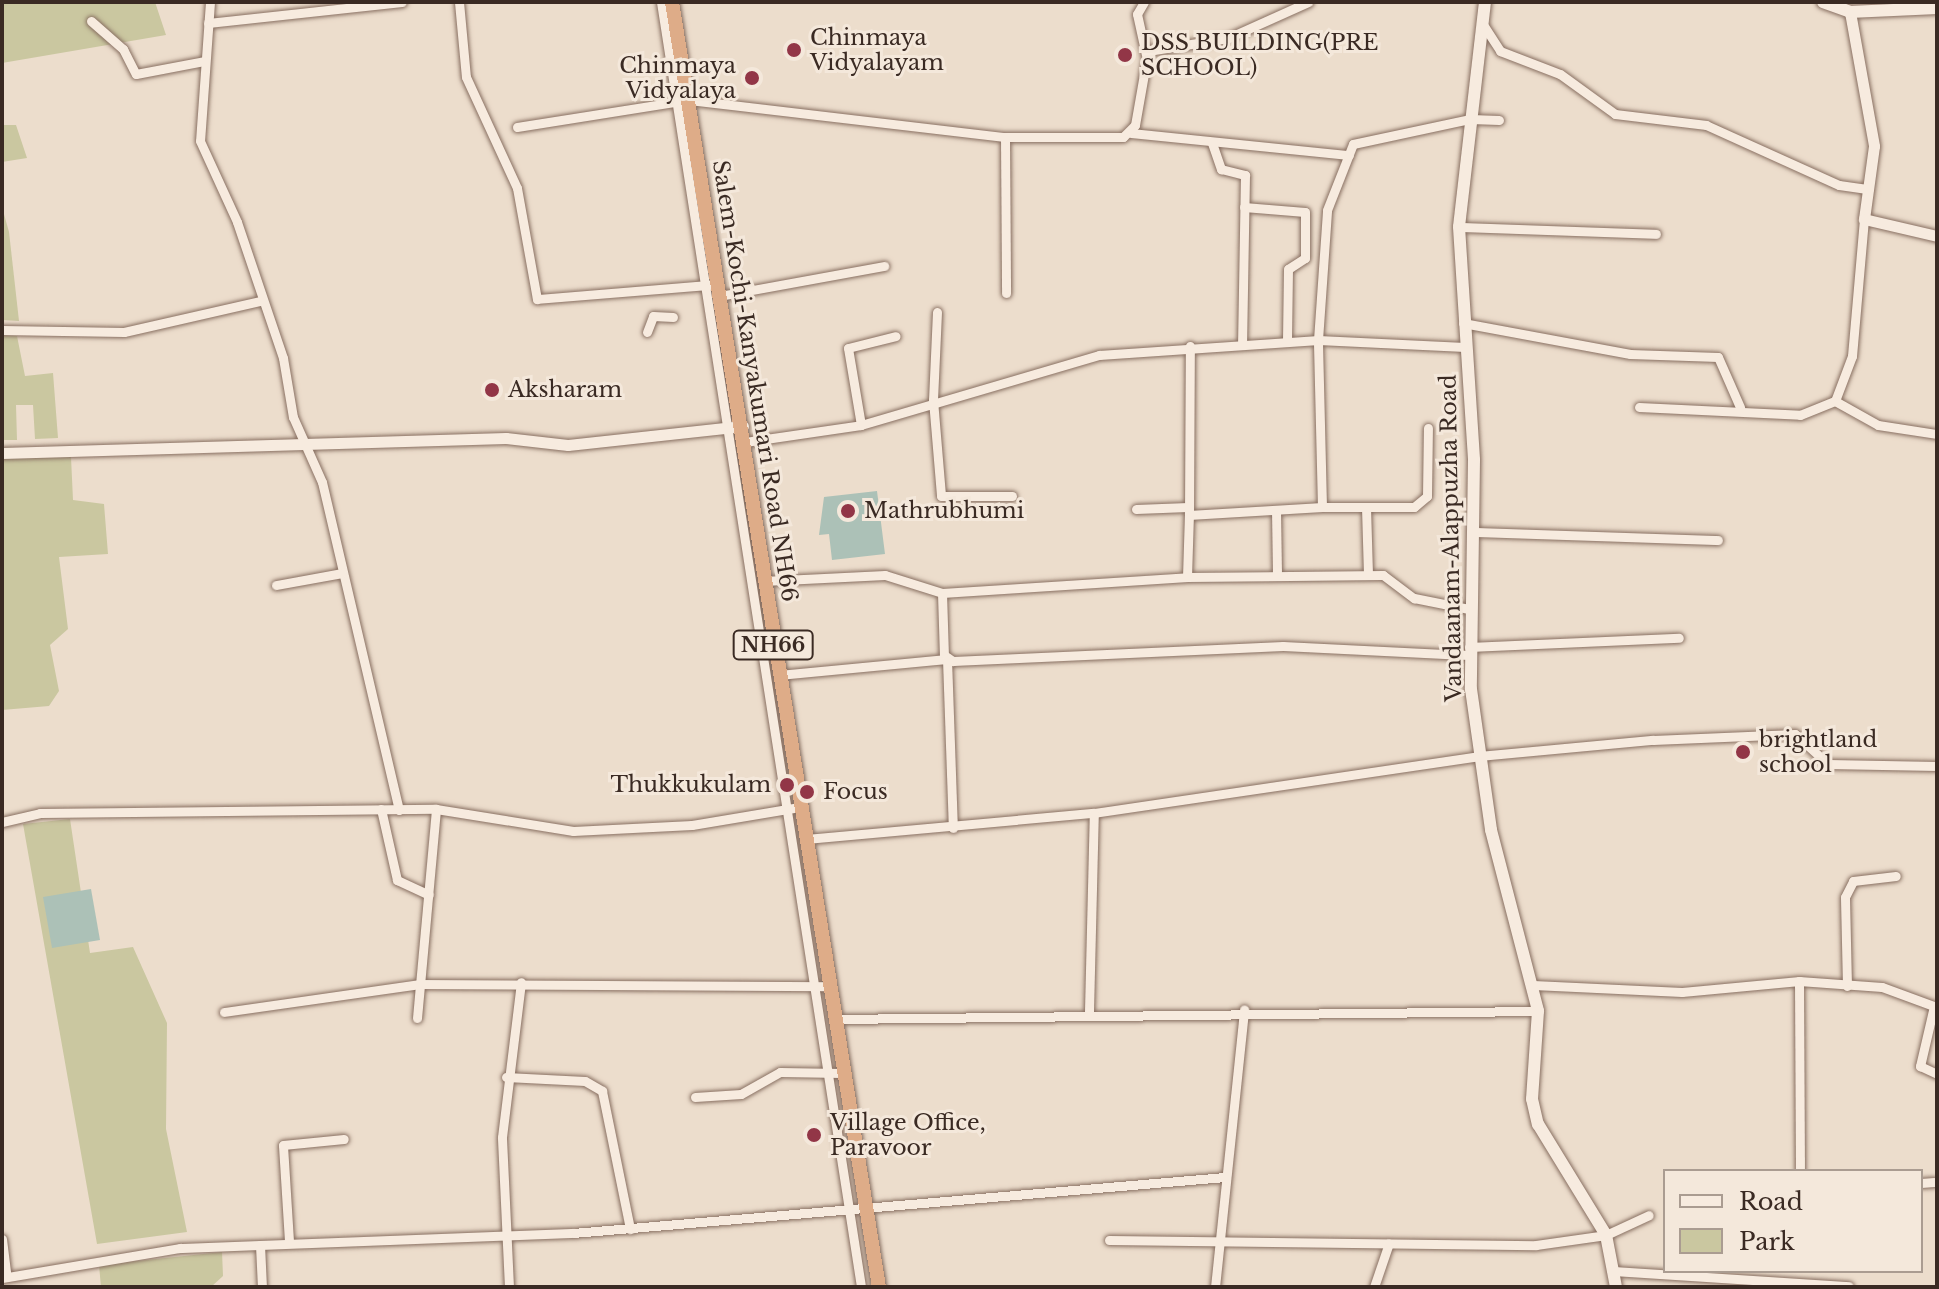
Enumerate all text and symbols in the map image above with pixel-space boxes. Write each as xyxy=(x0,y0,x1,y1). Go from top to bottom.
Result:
place label: Chinmaya Vidyalayam xyxy=(810,24,944,76)
place label: DSS BUILDING(PRE SCHOOL) xyxy=(1141,29,1379,80)
marker: Chinmaya Vidyalayam xyxy=(785,41,803,59)
marker: DSS BUILDING(PRE SCHOOL) xyxy=(1116,46,1134,64)
place label: Chinmaya Vidyalaya xyxy=(619,52,736,104)
marker: Chinmaya Vidyalaya xyxy=(743,69,761,87)
street label: Salem-Kochi-Kanyakumari Road NH66 xyxy=(707,158,803,604)
street label: Vandaanam-Alappuzha Road xyxy=(1435,374,1467,702)
place label: Aksharam xyxy=(508,377,622,403)
marker: Aksharam xyxy=(483,381,501,399)
place label: Mathrubhumi xyxy=(864,498,1024,524)
marker: Mathrubhumi xyxy=(839,502,857,520)
road number: NH66 xyxy=(731,629,815,661)
place label: brightland school xyxy=(1759,726,1877,778)
marker: brightland school xyxy=(1734,743,1752,761)
place label: Thukkukulam xyxy=(610,772,771,798)
marker: Thukkukulam xyxy=(778,776,796,794)
place label: Focus xyxy=(823,779,888,805)
marker: Focus xyxy=(798,783,816,801)
place label: Village Office, Paravoor xyxy=(830,1109,986,1160)
marker: Village Office, Paravoor xyxy=(805,1126,823,1144)
legend xyxy=(1663,1169,1923,1273)
text: Road xyxy=(1739,1187,1803,1216)
text: Park xyxy=(1739,1227,1795,1256)

